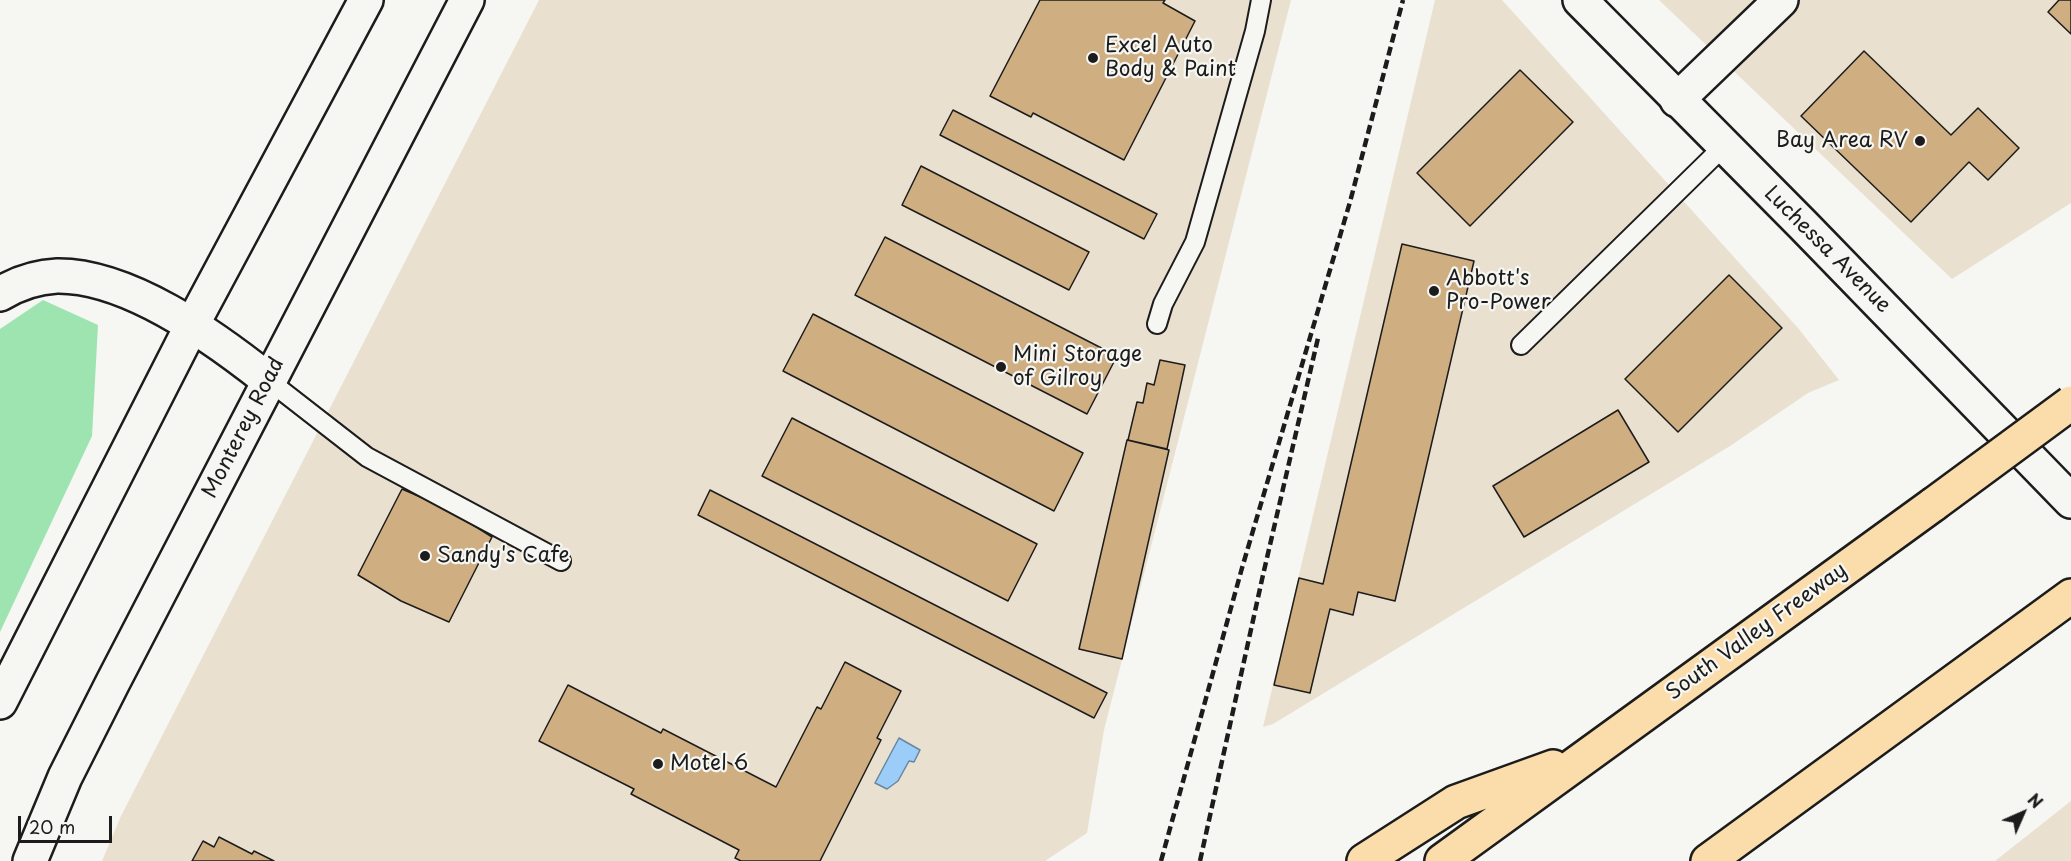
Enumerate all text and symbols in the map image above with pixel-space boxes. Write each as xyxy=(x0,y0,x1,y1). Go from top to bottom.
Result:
place label: Excel Auto Body & Paint xyxy=(1105,33,1236,83)
marker: Excel Auto Body & Paint xyxy=(1086,51,1100,65)
place label: Bay Area RV xyxy=(1776,128,1908,154)
marker: Bay Area RV xyxy=(1913,134,1927,148)
street label: Luchessa Avenue xyxy=(1758,181,1896,319)
place label: Abbott's Pro-Power xyxy=(1446,266,1550,316)
marker: Abbott's Pro-Power xyxy=(1427,284,1441,298)
place label: Mini Storage of Gilroy xyxy=(1013,342,1142,392)
street label: Monterey Road xyxy=(198,354,290,502)
marker: Mini Storage of Gilroy xyxy=(994,360,1008,374)
place label: Sandy's Cafe xyxy=(437,543,570,569)
marker: Sandy's Cafe xyxy=(418,549,432,563)
street label: South Valley Freeway xyxy=(1662,558,1852,706)
place label: Motel 6 xyxy=(670,751,748,777)
marker: Motel 6 xyxy=(651,757,665,771)
north arrow xyxy=(1993,783,2053,843)
text: N xyxy=(2023,787,2049,813)
scale bar xyxy=(21,804,116,842)
text: 20 m xyxy=(29,813,75,840)

